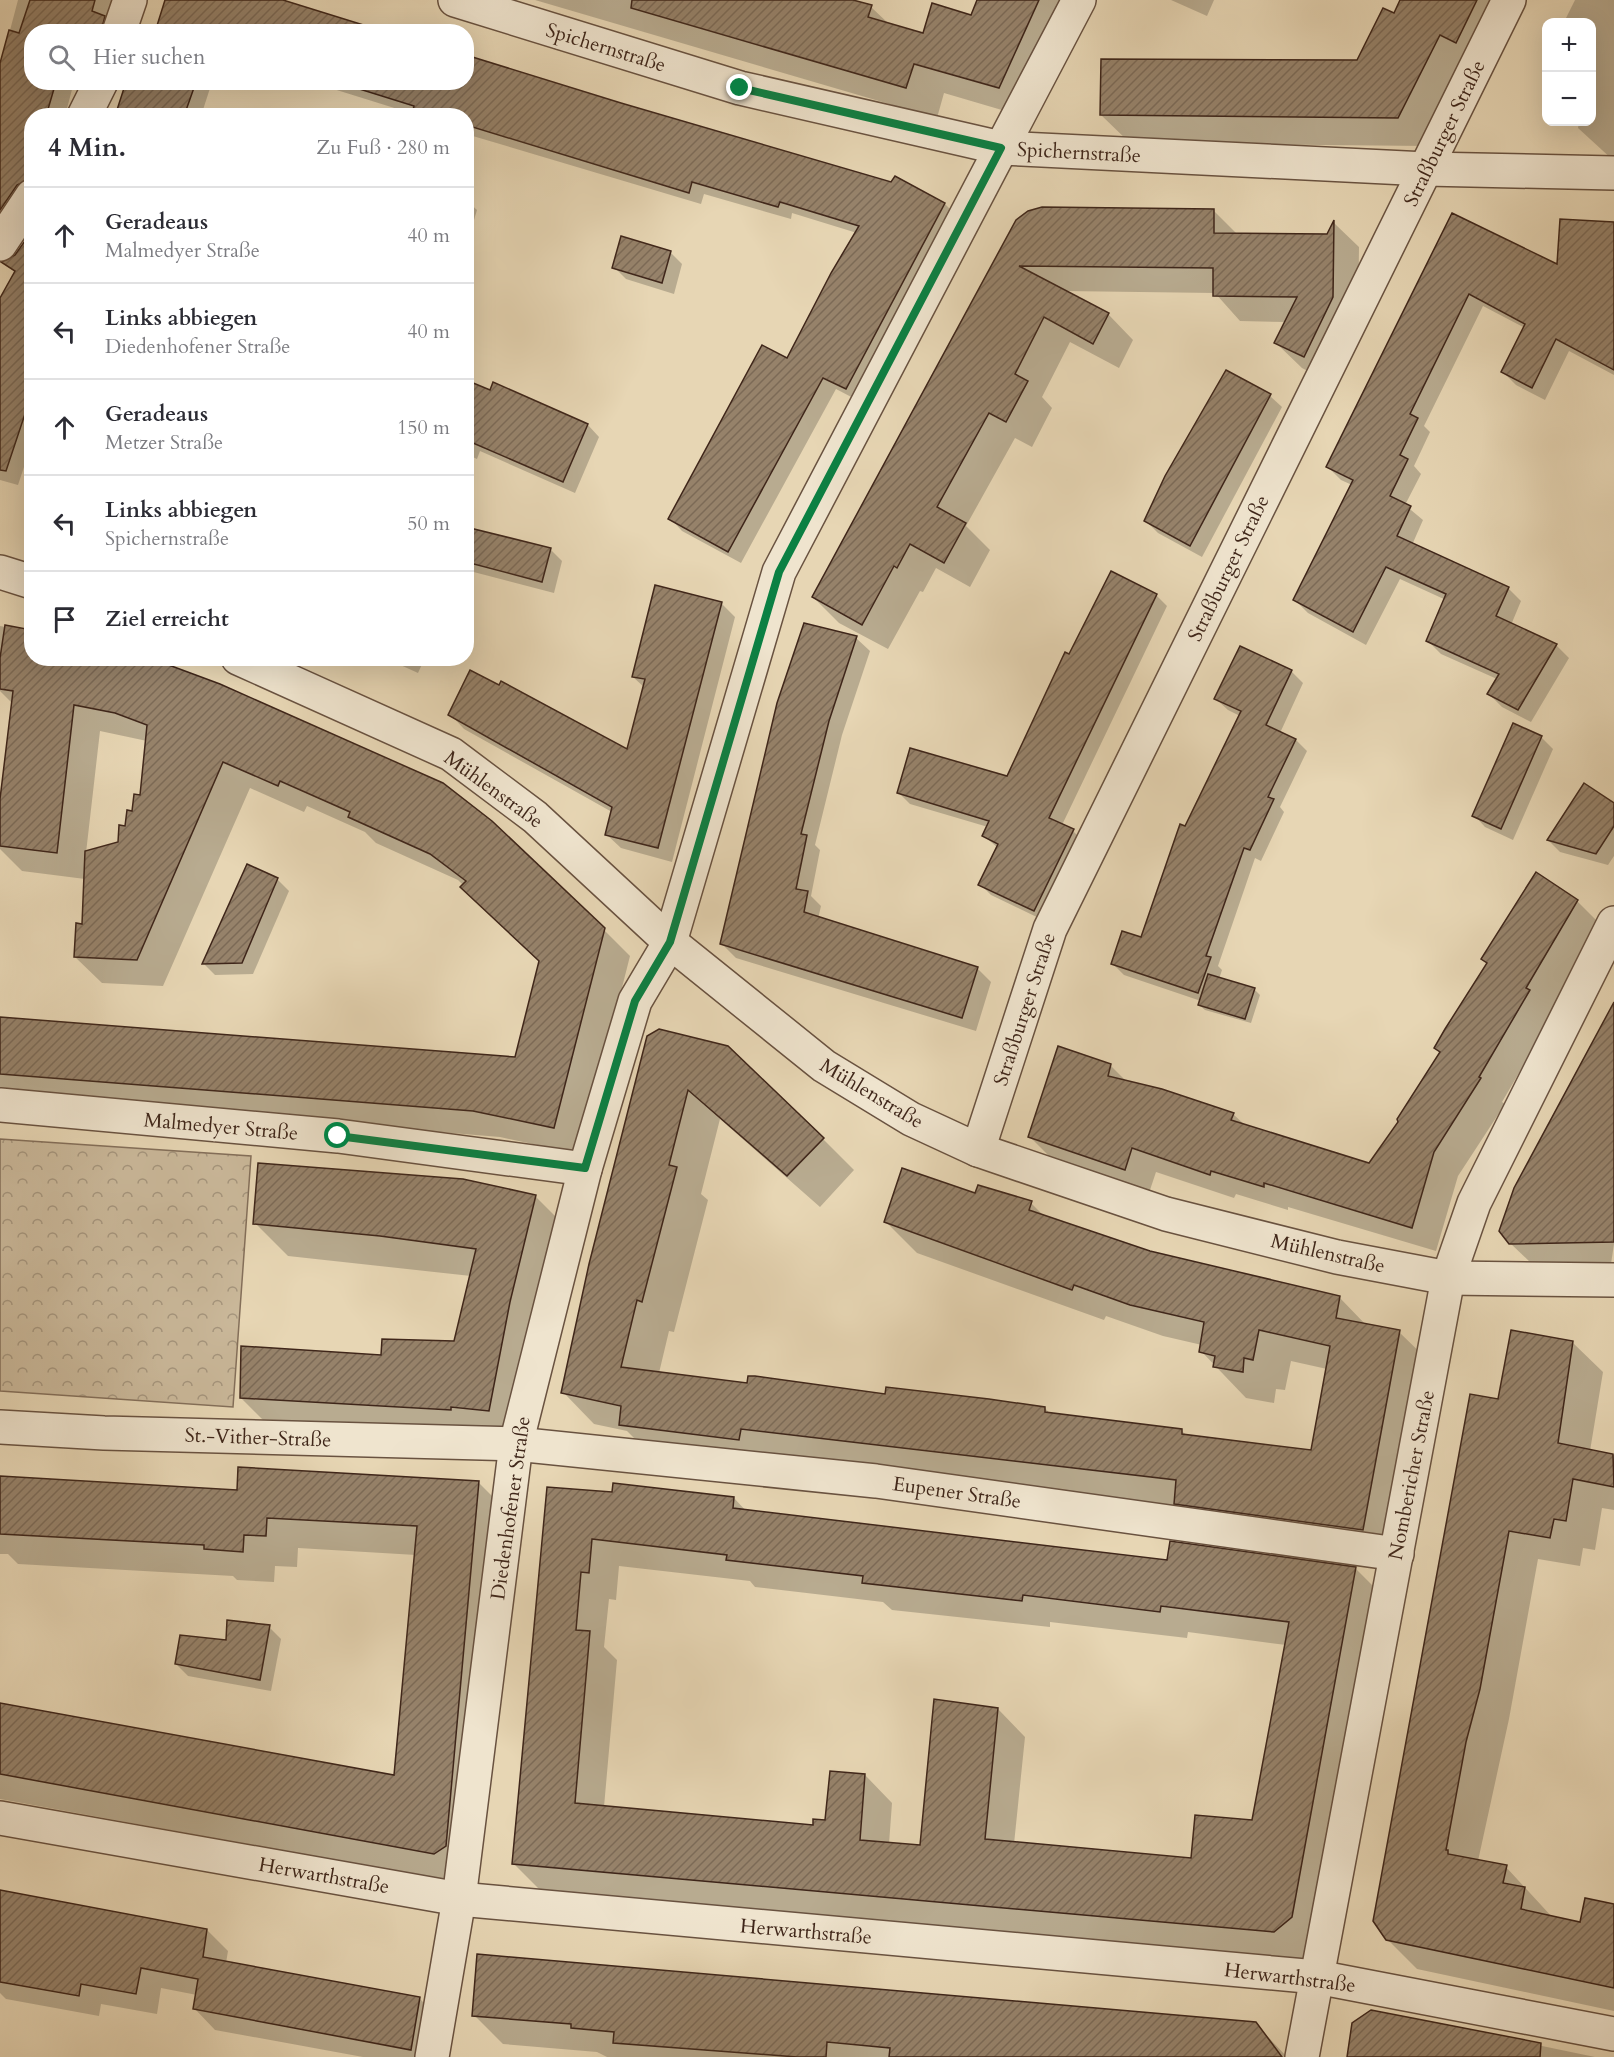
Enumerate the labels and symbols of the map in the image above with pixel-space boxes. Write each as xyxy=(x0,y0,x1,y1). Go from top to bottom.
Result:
street label: Spichernstraße xyxy=(543,16,669,79)
street label: Straßburger Straße xyxy=(1397,56,1492,211)
route end xyxy=(726,74,752,100)
street label: Spichernstraße xyxy=(1016,136,1142,169)
street label: Straßburger Straße xyxy=(1181,491,1276,646)
street label: Mühlenstraße xyxy=(439,744,549,834)
street label: Straßburger Straße xyxy=(987,929,1062,1089)
street label: Mühlenstraße xyxy=(815,1052,929,1135)
street label: Malmedyer Straße xyxy=(143,1106,299,1147)
route start xyxy=(324,1122,350,1148)
street label: Mühlenstraße xyxy=(1268,1227,1388,1280)
street label: Nombericher Straße xyxy=(1382,1388,1441,1562)
street label: Diedenhofener Straße xyxy=(484,1414,537,1602)
street label: St.-Vither-Straße xyxy=(184,1421,332,1454)
street label: Eupener Straße xyxy=(891,1470,1023,1515)
street label: Herwarthstraße xyxy=(256,1851,391,1900)
street label: Herwarthstraße xyxy=(739,1912,873,1951)
street label: Herwarthstraße xyxy=(1223,1956,1357,1999)

